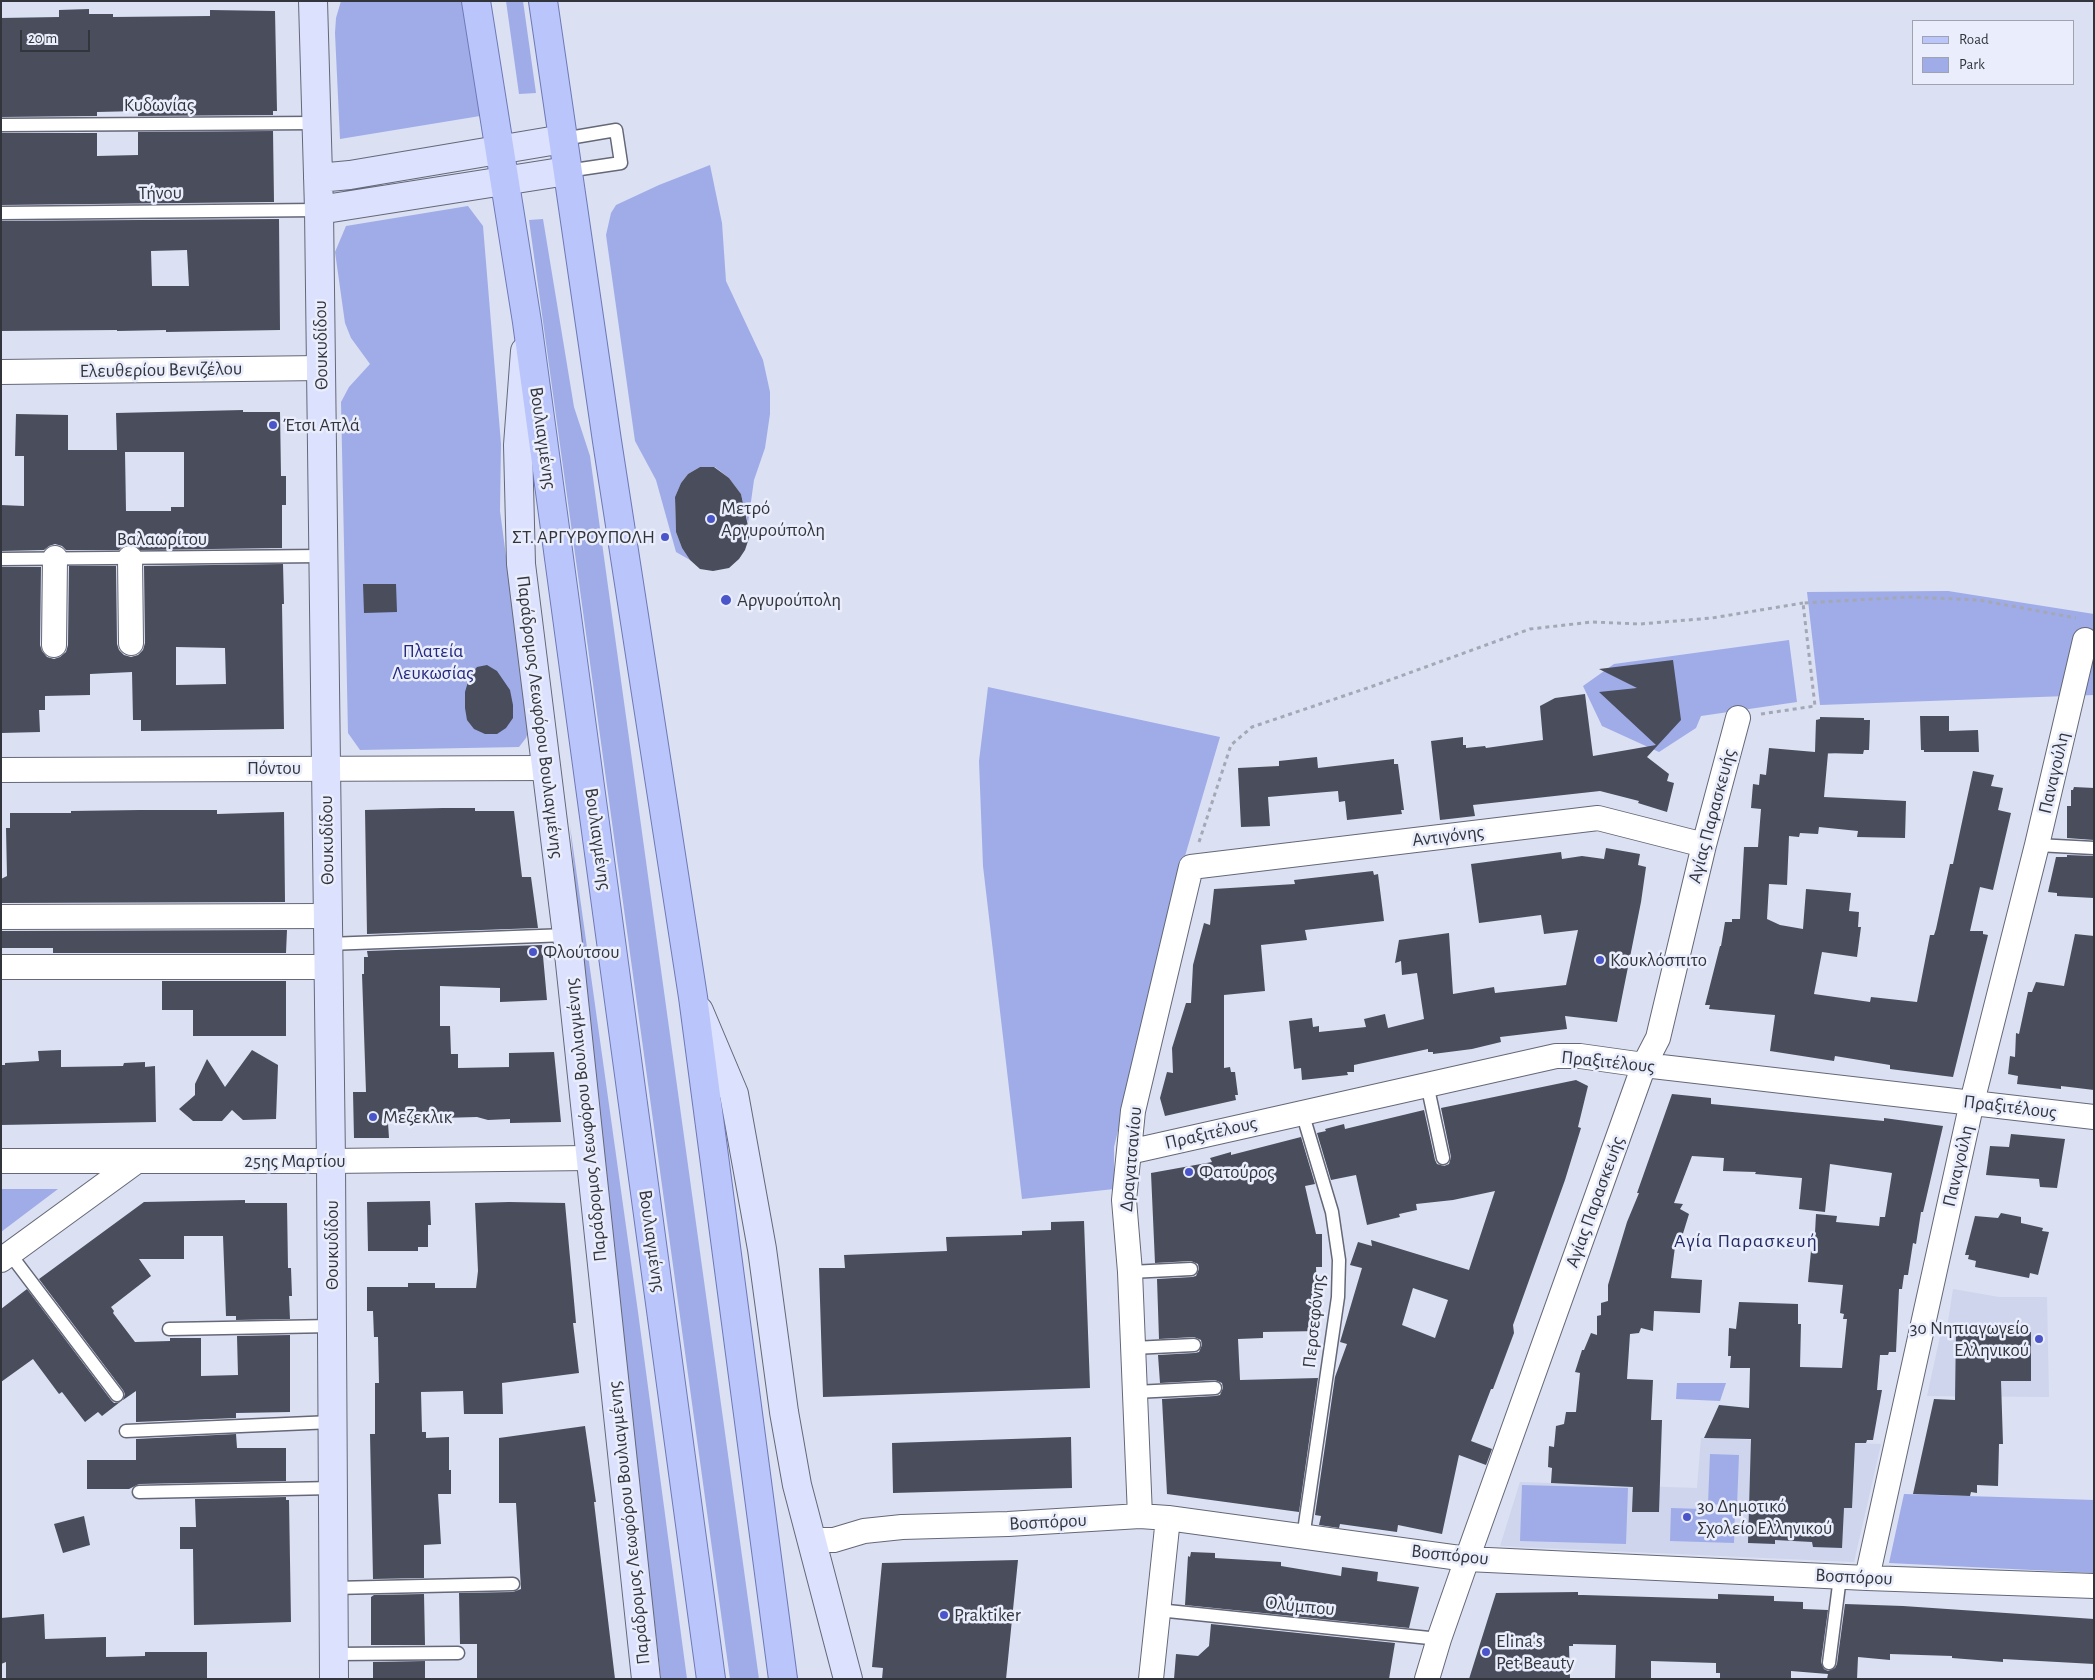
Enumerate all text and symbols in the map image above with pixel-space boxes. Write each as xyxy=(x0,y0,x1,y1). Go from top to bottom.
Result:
scale bar xyxy=(22,20,92,52)
legend xyxy=(1912,20,2075,85)
text: 20 m xyxy=(28,31,57,46)
text: Road xyxy=(1959,32,1989,47)
text: Park xyxy=(1959,57,1985,72)
street label: Κυδωνίας xyxy=(124,94,194,116)
street label: Τήνου xyxy=(138,181,182,205)
street label: Θουκυδίδου xyxy=(309,300,333,390)
street label: Ελευθερίου Βενιζέλου xyxy=(80,357,242,383)
street label: Βουλιαγμένης xyxy=(525,385,561,491)
place label: Έτσι Απλά xyxy=(283,414,360,436)
marker: Έτσι Απλά xyxy=(267,419,279,431)
place label: Μετρό Αργυρούπολη xyxy=(721,497,825,541)
marker: Μετρό Αργυρούπολη xyxy=(705,513,717,525)
place label: ΣΤ. ΑΡΓΥΡΟΥΠΟΛΗ xyxy=(512,526,655,548)
street label: Βαλαωρίτου xyxy=(117,528,207,550)
marker: ΣΤ. ΑΡΓΥΡΟΥΠΟΛΗ xyxy=(659,531,671,543)
street label: Παράδρομος Λεωφόρου Βουλιαγμένης xyxy=(511,574,569,860)
place label: Αργυρούπολη xyxy=(737,589,841,611)
marker: Αργυρούπολη xyxy=(719,593,733,607)
park label: Πλατεία Λευκωσίας xyxy=(392,640,474,684)
street label: Παναγούλη xyxy=(2034,730,2074,816)
street label: Αγίας Παρασκευής xyxy=(1683,746,1741,886)
street label: Πόντου xyxy=(247,757,301,779)
street label: Βουλιαγμένης xyxy=(580,786,616,892)
street label: Θουκυδίδου xyxy=(315,795,339,885)
street label: Αντιγόνης xyxy=(1411,820,1485,852)
place label: Φλούτσου xyxy=(543,941,620,963)
marker: Φλούτσου xyxy=(527,946,539,958)
place label: Κουκλόσπιτο xyxy=(1610,949,1707,971)
marker: Κουκλόσπιτο xyxy=(1594,954,1606,966)
street label: Παράδρομος Λεωφόρου Βουλιαγμένης xyxy=(560,977,612,1263)
street label: Πραξιτέλους xyxy=(1560,1046,1656,1078)
street label: Πραξιτέλους xyxy=(1962,1090,2058,1124)
place label: Μεζεκλικ xyxy=(383,1106,452,1128)
street label: Δραγατσανίου xyxy=(1115,1106,1147,1212)
marker: Μεζεκλικ xyxy=(367,1111,379,1123)
street label: Πραξιτέλους xyxy=(1163,1111,1259,1155)
street label: Παναγούλη xyxy=(1938,1123,1978,1209)
street label: Αγίας Παρασκευής xyxy=(1561,1133,1629,1271)
street label: 25ης Μαρτίου xyxy=(244,1150,346,1172)
place label: Φατούρος xyxy=(1199,1161,1275,1183)
marker: Φατούρος xyxy=(1183,1166,1195,1178)
street label: Βουλιαγμένης xyxy=(634,1188,670,1294)
street label: Θουκυδίδου xyxy=(321,1200,343,1290)
district label: Αγία Παρασκευή xyxy=(1672,1229,1820,1253)
street label: Περσεφόνης xyxy=(1298,1273,1330,1369)
place label: 3ο Νηπιαγωγείο Ελληνικού xyxy=(1910,1317,2029,1361)
marker: 3ο Νηπιαγωγείο Ελληνικού xyxy=(2033,1333,2045,1345)
street label: Παράδρομος Λεωφόρου Βουλιαγμένης xyxy=(603,1380,655,1666)
place label: 3ο Δημοτικό Σχολείο Ελληνικού xyxy=(1697,1495,1832,1539)
street label: Βοσπόρου xyxy=(1009,1509,1087,1535)
marker: 3ο Δημοτικό Σχολείο Ελληνικού xyxy=(1681,1511,1693,1523)
street label: Βοσπόρου xyxy=(1410,1540,1490,1570)
street label: Βοσπόρου xyxy=(1815,1564,1893,1590)
street label: Ολύμπου xyxy=(1264,1591,1336,1621)
place label: Praktiker xyxy=(954,1604,1021,1626)
marker: Praktiker xyxy=(938,1609,950,1621)
place label: Elina's Pet Beauty xyxy=(1496,1630,1574,1674)
marker: Elina's Pet Beauty xyxy=(1480,1646,1492,1658)

